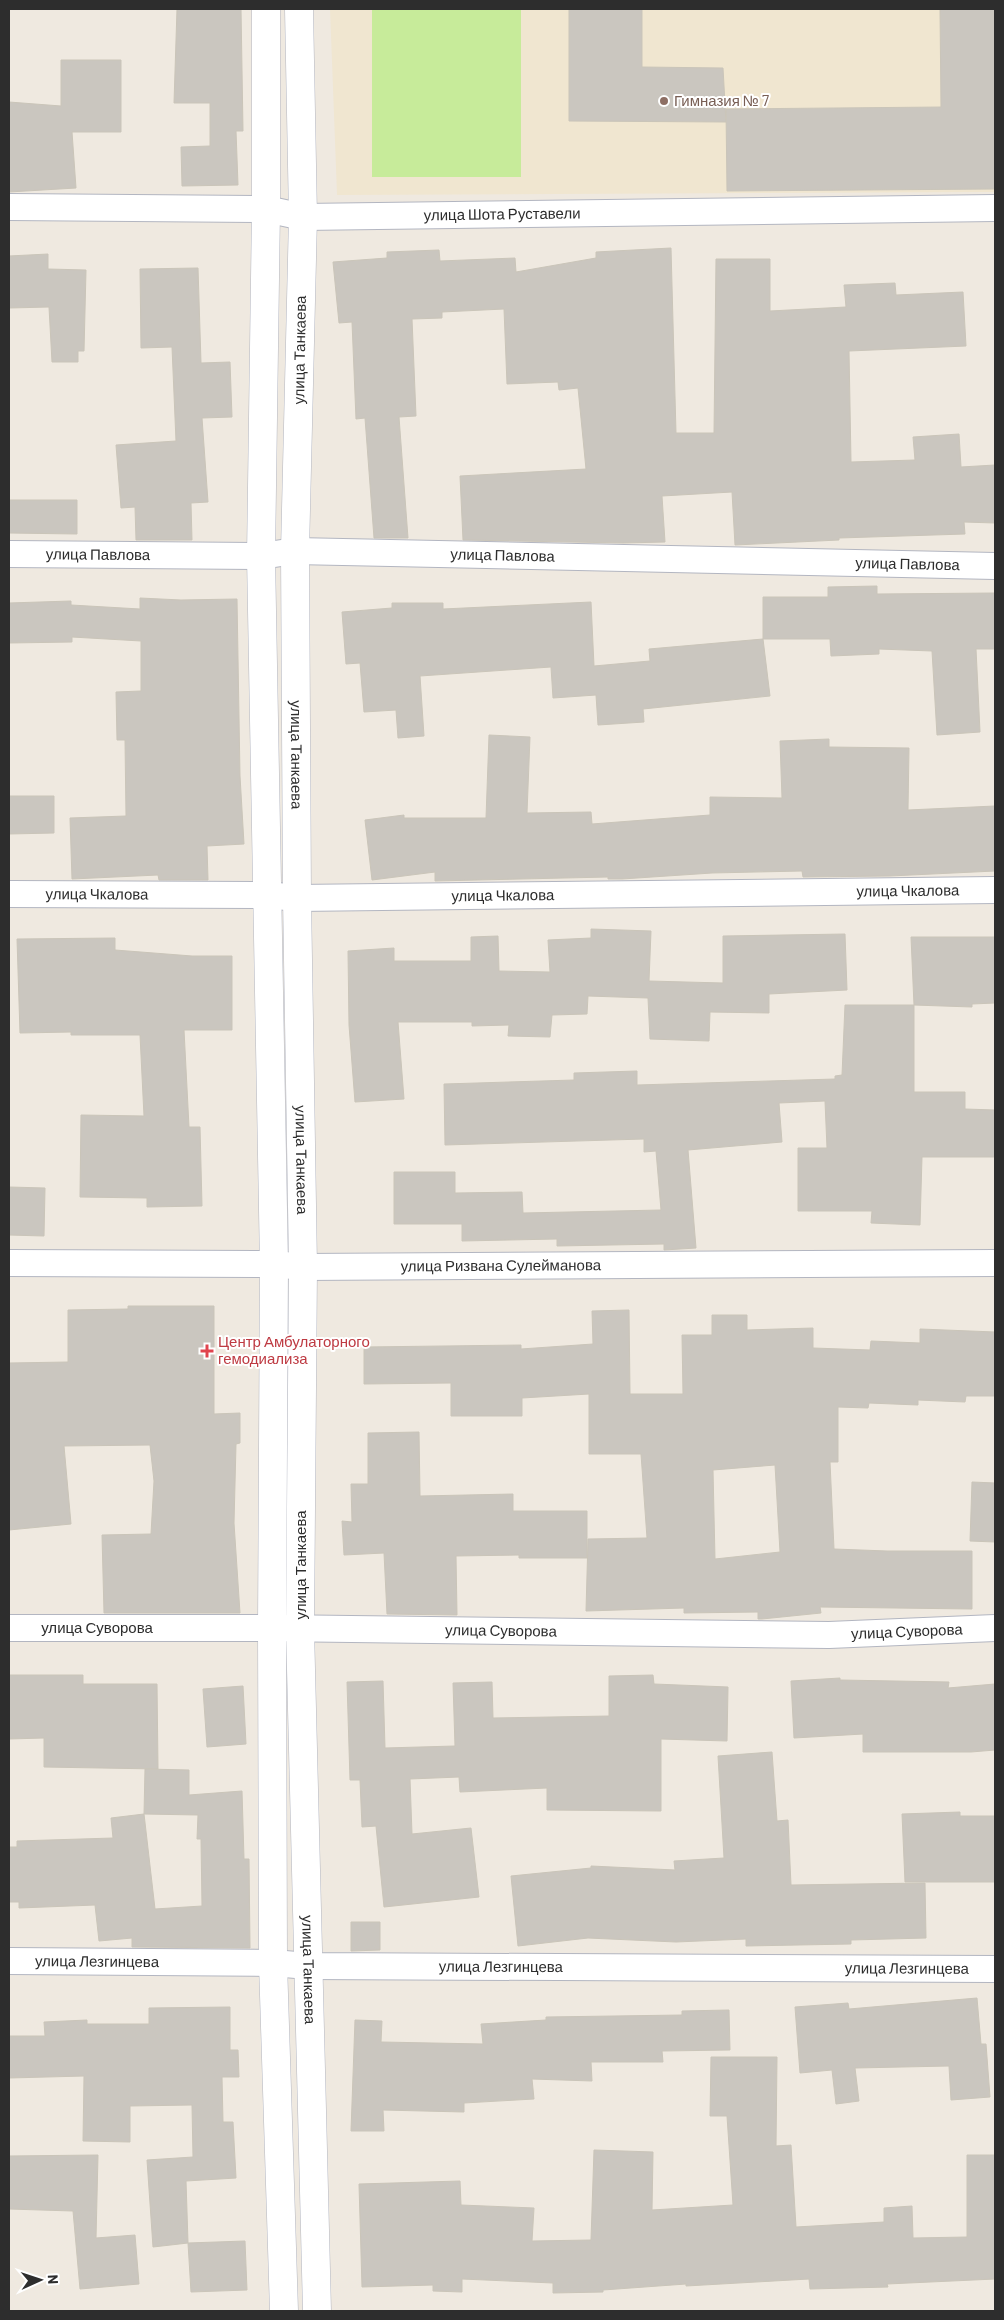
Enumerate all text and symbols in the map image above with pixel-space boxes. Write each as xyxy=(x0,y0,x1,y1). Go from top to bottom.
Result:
place label: Гимназия № 7 xyxy=(674,91,769,109)
marker: Гимназия № 7 xyxy=(658,95,670,107)
street label: улица Шота Руставели xyxy=(424,203,581,223)
street label: улица Танкаева xyxy=(289,295,309,405)
street label: улица Павлова xyxy=(46,544,151,563)
street label: улица Павлова xyxy=(450,544,556,565)
street label: улица Павлова xyxy=(855,553,961,573)
street label: улица Танкаева xyxy=(288,700,306,810)
street label: улица Чкалова xyxy=(856,880,960,900)
street label: улица Чкалова xyxy=(45,884,149,903)
street label: улица Чкалова xyxy=(451,885,555,904)
street label: улица Танкаева xyxy=(292,1105,312,1215)
street label: улица Ризвана Сулейманова xyxy=(401,1255,602,1274)
place label: Центр Амбулаторного гемодиализа xyxy=(218,1332,370,1367)
marker: Центр Амбулаторного гемодиализа xyxy=(200,1344,214,1358)
street label: улица Танкаева xyxy=(291,1510,309,1620)
street label: улица Суворова xyxy=(41,1618,153,1636)
street label: улица Суворова xyxy=(851,1619,964,1642)
street label: улица Суворова xyxy=(445,1620,558,1640)
street label: улица Танкаева xyxy=(299,1915,320,2025)
street label: улица Лезгинцева xyxy=(35,1951,160,1970)
street label: улица Лезгинцева xyxy=(439,1957,564,1975)
street label: улица Лезгинцева xyxy=(845,1958,970,1977)
north arrow xyxy=(15,2255,65,2305)
text: N xyxy=(45,2274,62,2284)

